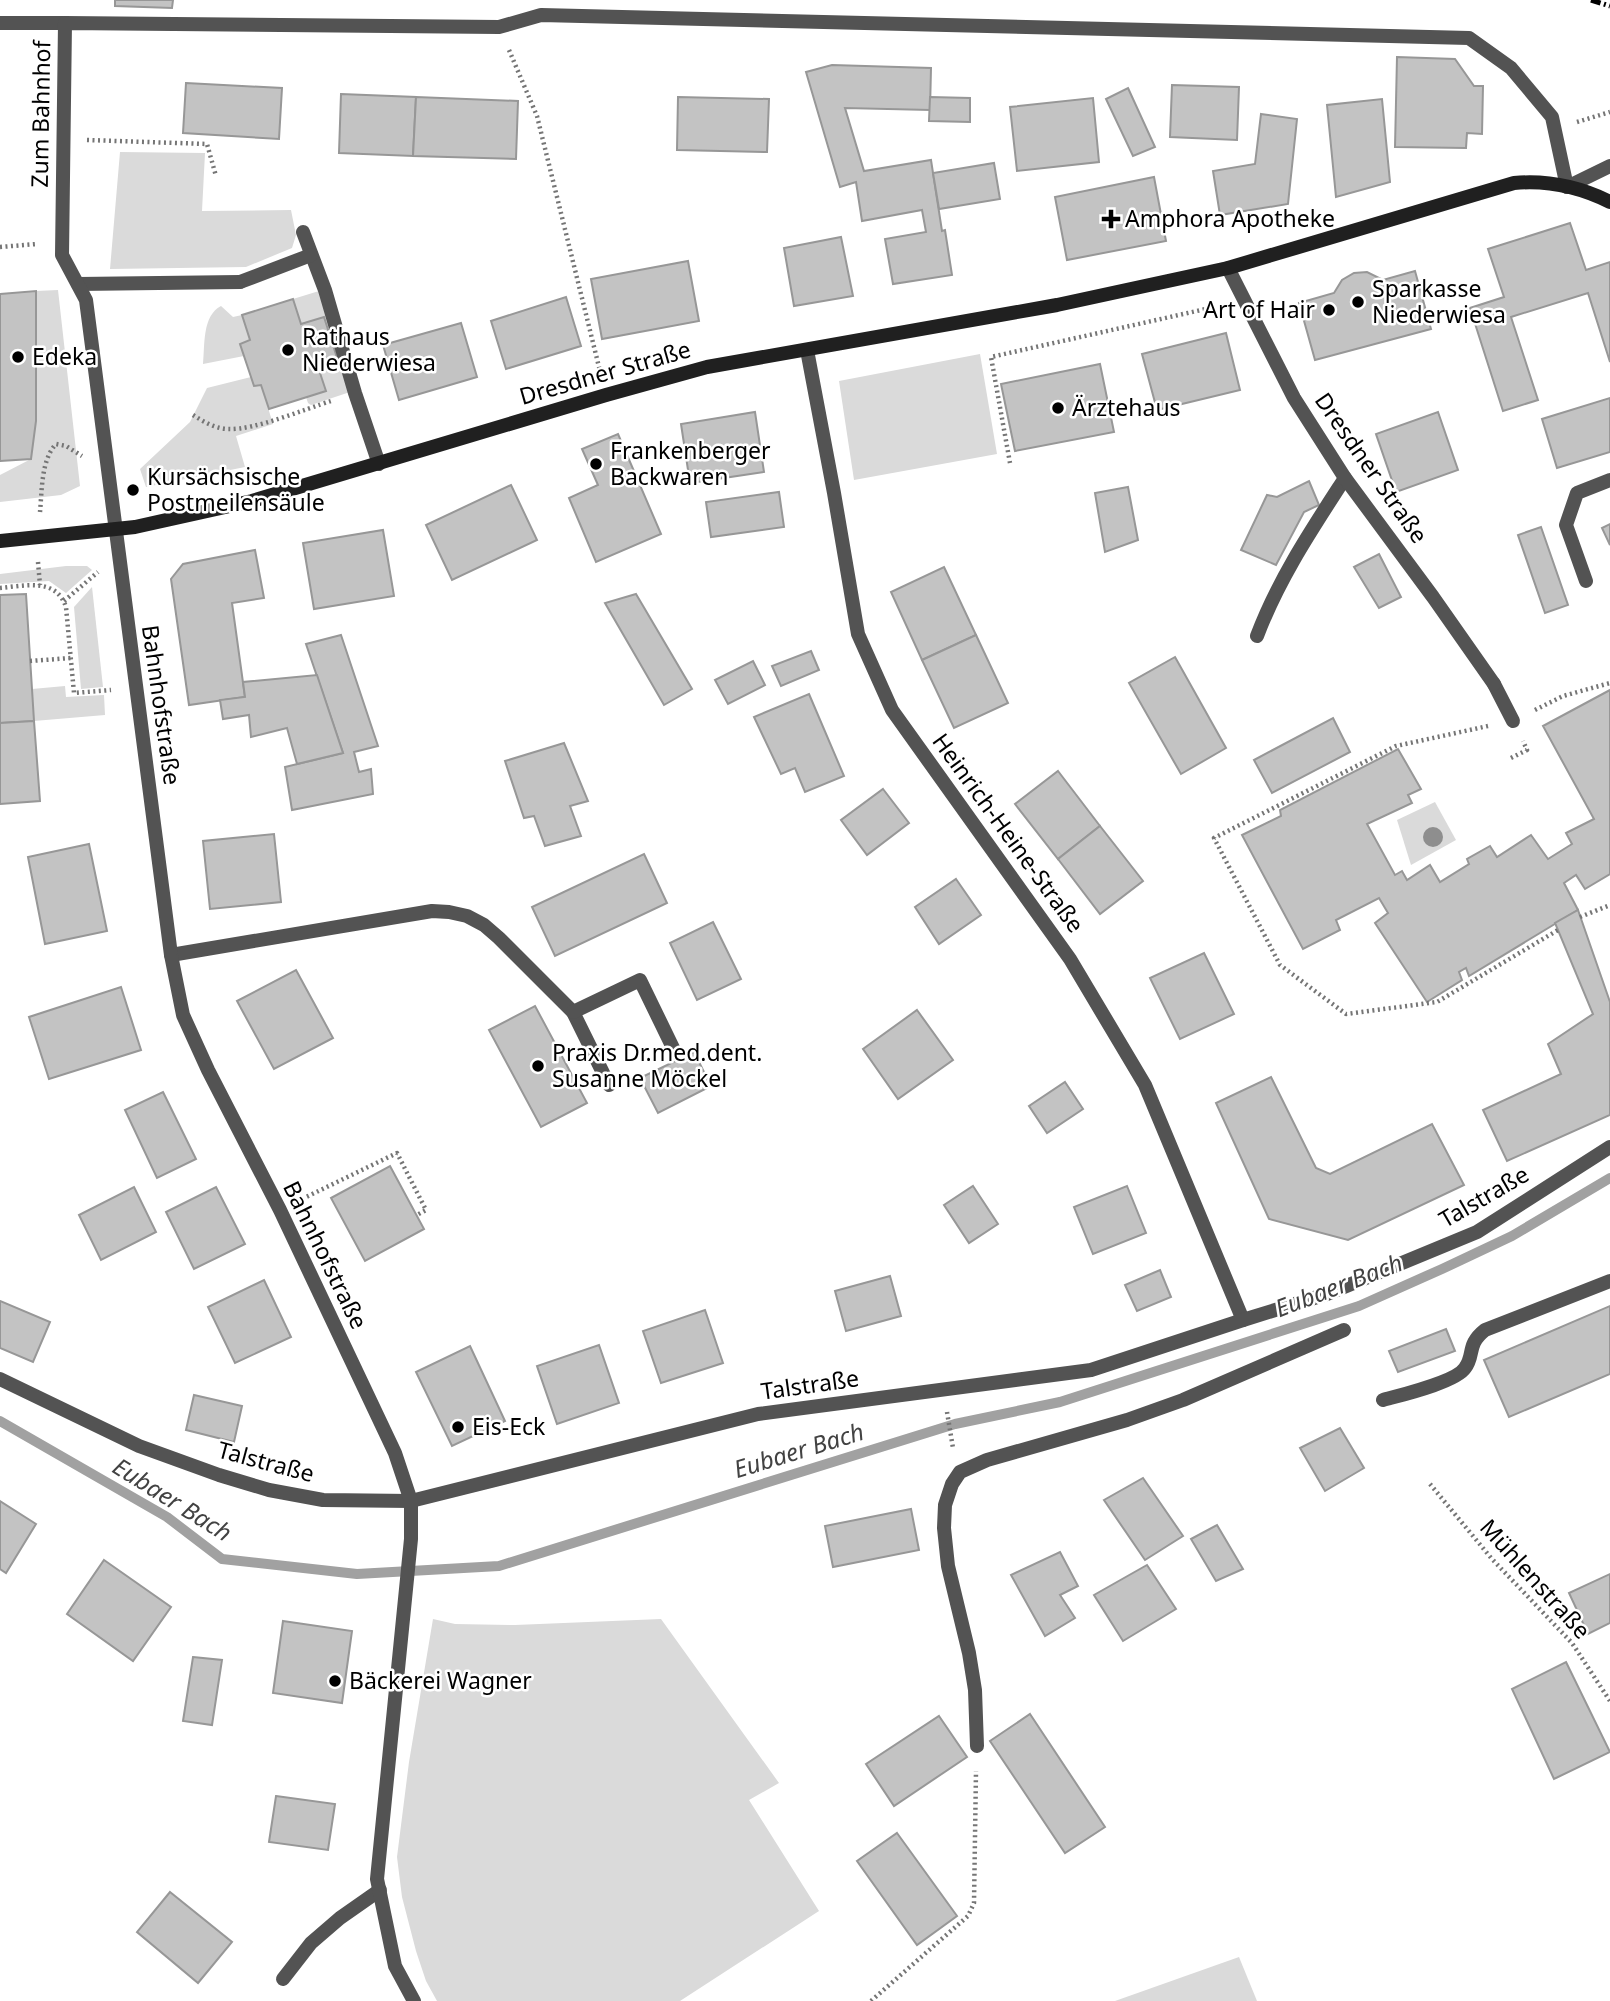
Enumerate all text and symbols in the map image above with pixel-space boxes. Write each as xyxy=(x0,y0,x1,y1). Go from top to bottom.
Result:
street label: Zum Bahnhof xyxy=(23,39,57,188)
place label: Amphora Apotheke xyxy=(1125,202,1335,234)
marker: Amphora Apotheke xyxy=(1103,211,1119,227)
place label: Sparkasse Niederwiesa xyxy=(1372,272,1506,330)
place label: Art of Hair xyxy=(1203,293,1315,325)
marker: Sparkasse Niederwiesa xyxy=(1350,294,1366,310)
marker: Art of Hair xyxy=(1321,302,1337,318)
place label: Rathaus Niederwiesa xyxy=(302,320,436,378)
street label: Dresdner Straße xyxy=(515,332,694,412)
place label: Edeka xyxy=(32,340,97,372)
marker: Rathaus Niederwiesa xyxy=(280,342,296,358)
marker: Edeka xyxy=(10,349,26,365)
street label: Dresdner Straße xyxy=(1308,386,1436,549)
place label: Ärztehaus xyxy=(1072,391,1181,423)
marker: Ärztehaus xyxy=(1050,400,1066,416)
place label: Frankenberger Backwaren xyxy=(610,434,771,492)
marker: Frankenberger Backwaren xyxy=(588,456,604,472)
place label: Kursächsische Postmeilensäule xyxy=(147,460,325,518)
marker: Kursächsische Postmeilensäule xyxy=(125,482,141,498)
street label: Bahnhofstraße xyxy=(135,623,189,787)
street label: Heinrich-Heine-Straße xyxy=(926,726,1092,939)
place label: Praxis Dr.med.dent. Susanne Möckel xyxy=(552,1036,762,1094)
marker: Praxis Dr.med.dent. Susanne Möckel xyxy=(530,1058,546,1074)
street label: Talstraße xyxy=(1433,1158,1534,1235)
street label: Bahnhofstraße xyxy=(276,1175,376,1334)
water label: Eubaer Bach xyxy=(1270,1245,1407,1324)
street label: Talstraße xyxy=(759,1361,861,1407)
place label: Eis-Eck xyxy=(472,1410,546,1442)
water label: Eubaer Bach xyxy=(730,1414,868,1485)
marker: Eis-Eck xyxy=(450,1419,466,1435)
street label: Talstraße xyxy=(215,1433,318,1489)
water label: Eubaer Bach xyxy=(107,1449,238,1548)
street label: Mühlenstraße xyxy=(1473,1511,1598,1645)
place label: Bäckerei Wagner xyxy=(349,1664,532,1696)
marker: Bäckerei Wagner xyxy=(327,1673,343,1689)

